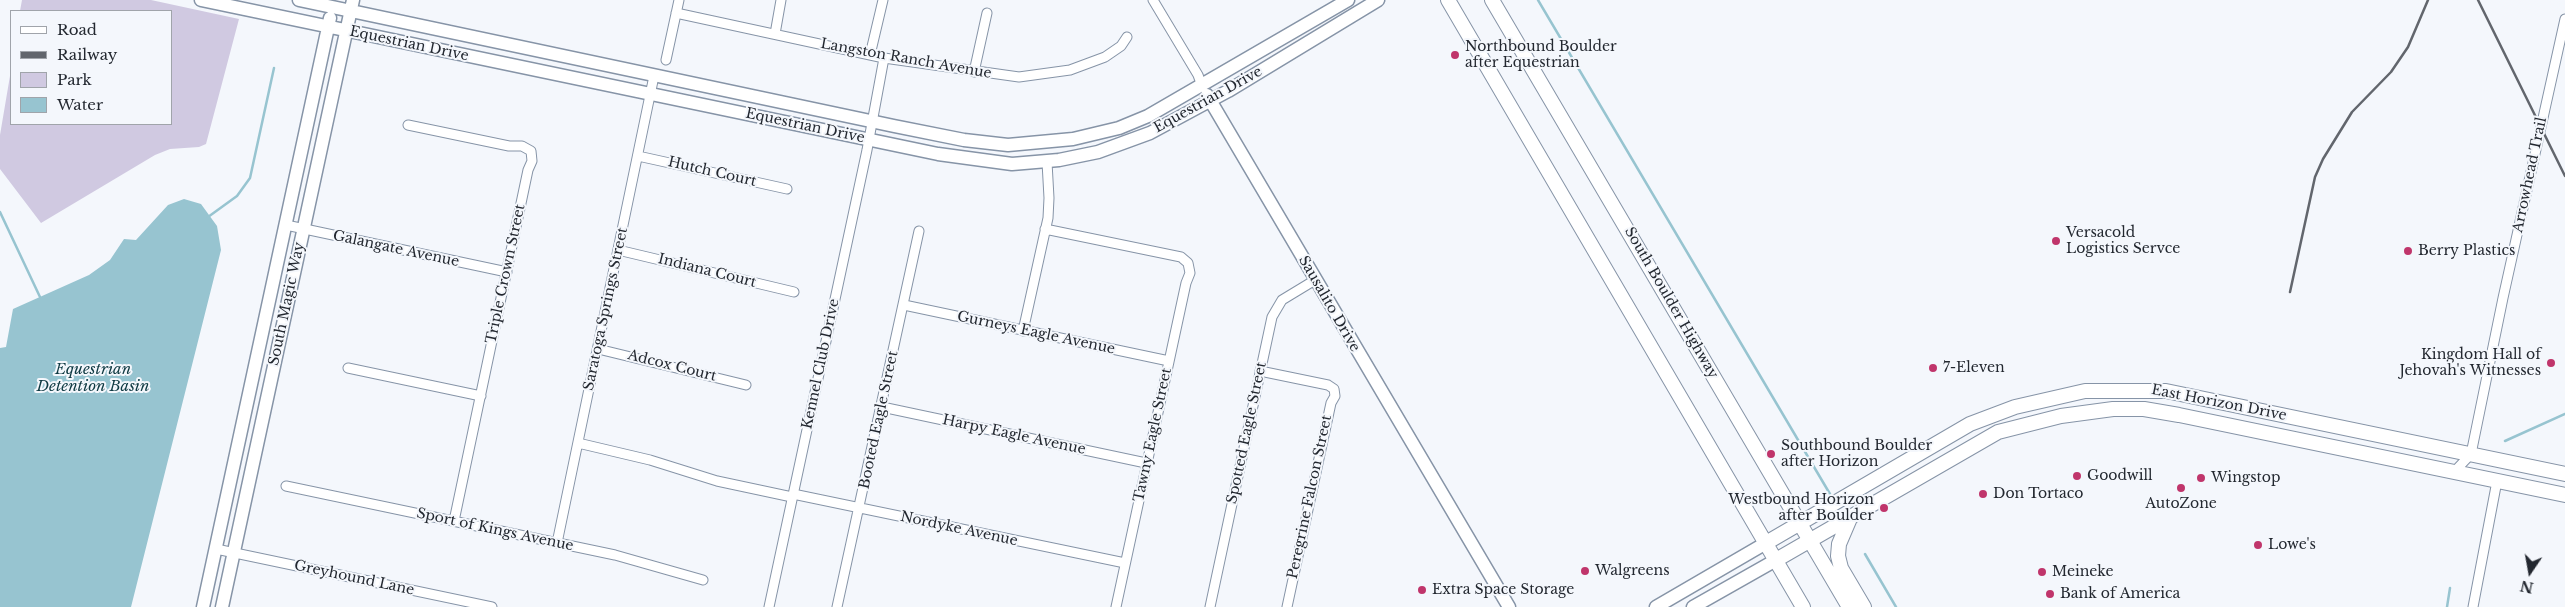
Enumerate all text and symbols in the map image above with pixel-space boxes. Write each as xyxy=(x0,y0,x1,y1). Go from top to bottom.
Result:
legend xyxy=(10,10,172,125)
text: Road xyxy=(57,20,97,39)
street label: Equestrian Drive xyxy=(348,23,470,65)
street label: Langston Ranch Avenue xyxy=(819,36,993,82)
place label: Northbound Boulder after Equestrian xyxy=(1465,39,1617,72)
text: Railway xyxy=(57,45,117,64)
marker: Northbound Boulder after Equestrian xyxy=(1449,49,1461,61)
street label: Equestrian Drive xyxy=(1151,63,1265,137)
text: Park xyxy=(57,70,92,89)
text: Water xyxy=(57,95,103,114)
street label: Equestrian Drive xyxy=(744,105,866,147)
street label: Arrowhead Trail xyxy=(2510,116,2550,234)
street label: Hutch Court xyxy=(666,154,758,190)
street label: Triple Crown Street xyxy=(483,203,529,345)
street label: South Boulder Highway xyxy=(1621,224,1721,382)
place label: Versacold Logistics Servce xyxy=(2066,225,2180,258)
street label: Saratoga Springs Street xyxy=(580,226,632,392)
street label: Galangate Avenue xyxy=(331,227,461,271)
marker: Versacold Logistics Servce xyxy=(2050,235,2062,247)
street label: South Magic Way xyxy=(266,241,308,367)
place label: Berry Plastics xyxy=(2418,243,2515,259)
marker: Berry Plastics xyxy=(2402,245,2414,257)
street label: Indiana Court xyxy=(656,251,758,291)
street label: Sausalito Drive xyxy=(1295,253,1363,355)
street label: Kennel Club Drive xyxy=(799,297,843,431)
street label: Gurneys Eagle Avenue xyxy=(955,308,1117,358)
street label: Adcox Court xyxy=(626,347,718,385)
place label: Kingdom Hall of Jehovah's Witnesses xyxy=(2399,347,2541,380)
street label: Booted Eagle Street xyxy=(856,349,902,491)
marker: Kingdom Hall of Jehovah's Witnesses xyxy=(2545,357,2557,369)
street label: Spotted Eagle Street xyxy=(1224,360,1270,506)
place label: 7-Eleven xyxy=(1943,360,2005,376)
water label: Equestrian Detention Basin xyxy=(37,361,149,396)
marker: 7-Eleven xyxy=(1927,362,1939,374)
street label: Tawny Eagle Street xyxy=(1131,366,1175,504)
street label: East Horizon Drive xyxy=(2150,382,2288,424)
street label: Harpy Eagle Avenue xyxy=(941,412,1087,458)
street label: Peregrine Falcon Street xyxy=(1284,414,1336,580)
place label: Southbound Boulder after Horizon xyxy=(1781,438,1932,471)
marker: Southbound Boulder after Horizon xyxy=(1765,448,1777,460)
place label: Goodwill xyxy=(2087,468,2153,484)
marker: Goodwill xyxy=(2071,470,2083,482)
place label: Wingstop xyxy=(2211,470,2280,486)
marker: Wingstop xyxy=(2195,472,2207,484)
marker: AutoZone xyxy=(2175,482,2187,494)
place label: Don Tortaco xyxy=(1993,486,2083,502)
marker: Don Tortaco xyxy=(1977,488,1989,500)
place label: Westbound Horizon after Boulder xyxy=(1728,492,1874,524)
place label: AutoZone xyxy=(2145,496,2217,512)
marker: Westbound Horizon after Boulder xyxy=(1878,502,1890,514)
street label: Sport of Kings Avenue xyxy=(415,505,575,555)
street label: Nordyke Avenue xyxy=(899,508,1019,550)
place label: Lowe's xyxy=(2268,537,2316,553)
marker: Lowe's xyxy=(2252,539,2264,551)
north arrow xyxy=(2505,547,2555,597)
street label: Greyhound Lane xyxy=(292,557,416,599)
place label: Walgreens xyxy=(1595,563,1669,579)
place label: Meineke xyxy=(2052,564,2114,580)
marker: Walgreens xyxy=(1579,565,1591,577)
marker: Meineke xyxy=(2036,566,2048,578)
text: N xyxy=(2519,577,2535,597)
place label: Extra Space Storage xyxy=(1432,582,1574,598)
marker: Extra Space Storage xyxy=(1416,584,1428,596)
place label: Bank of America xyxy=(2060,586,2180,602)
marker: Bank of America xyxy=(2044,588,2056,600)

